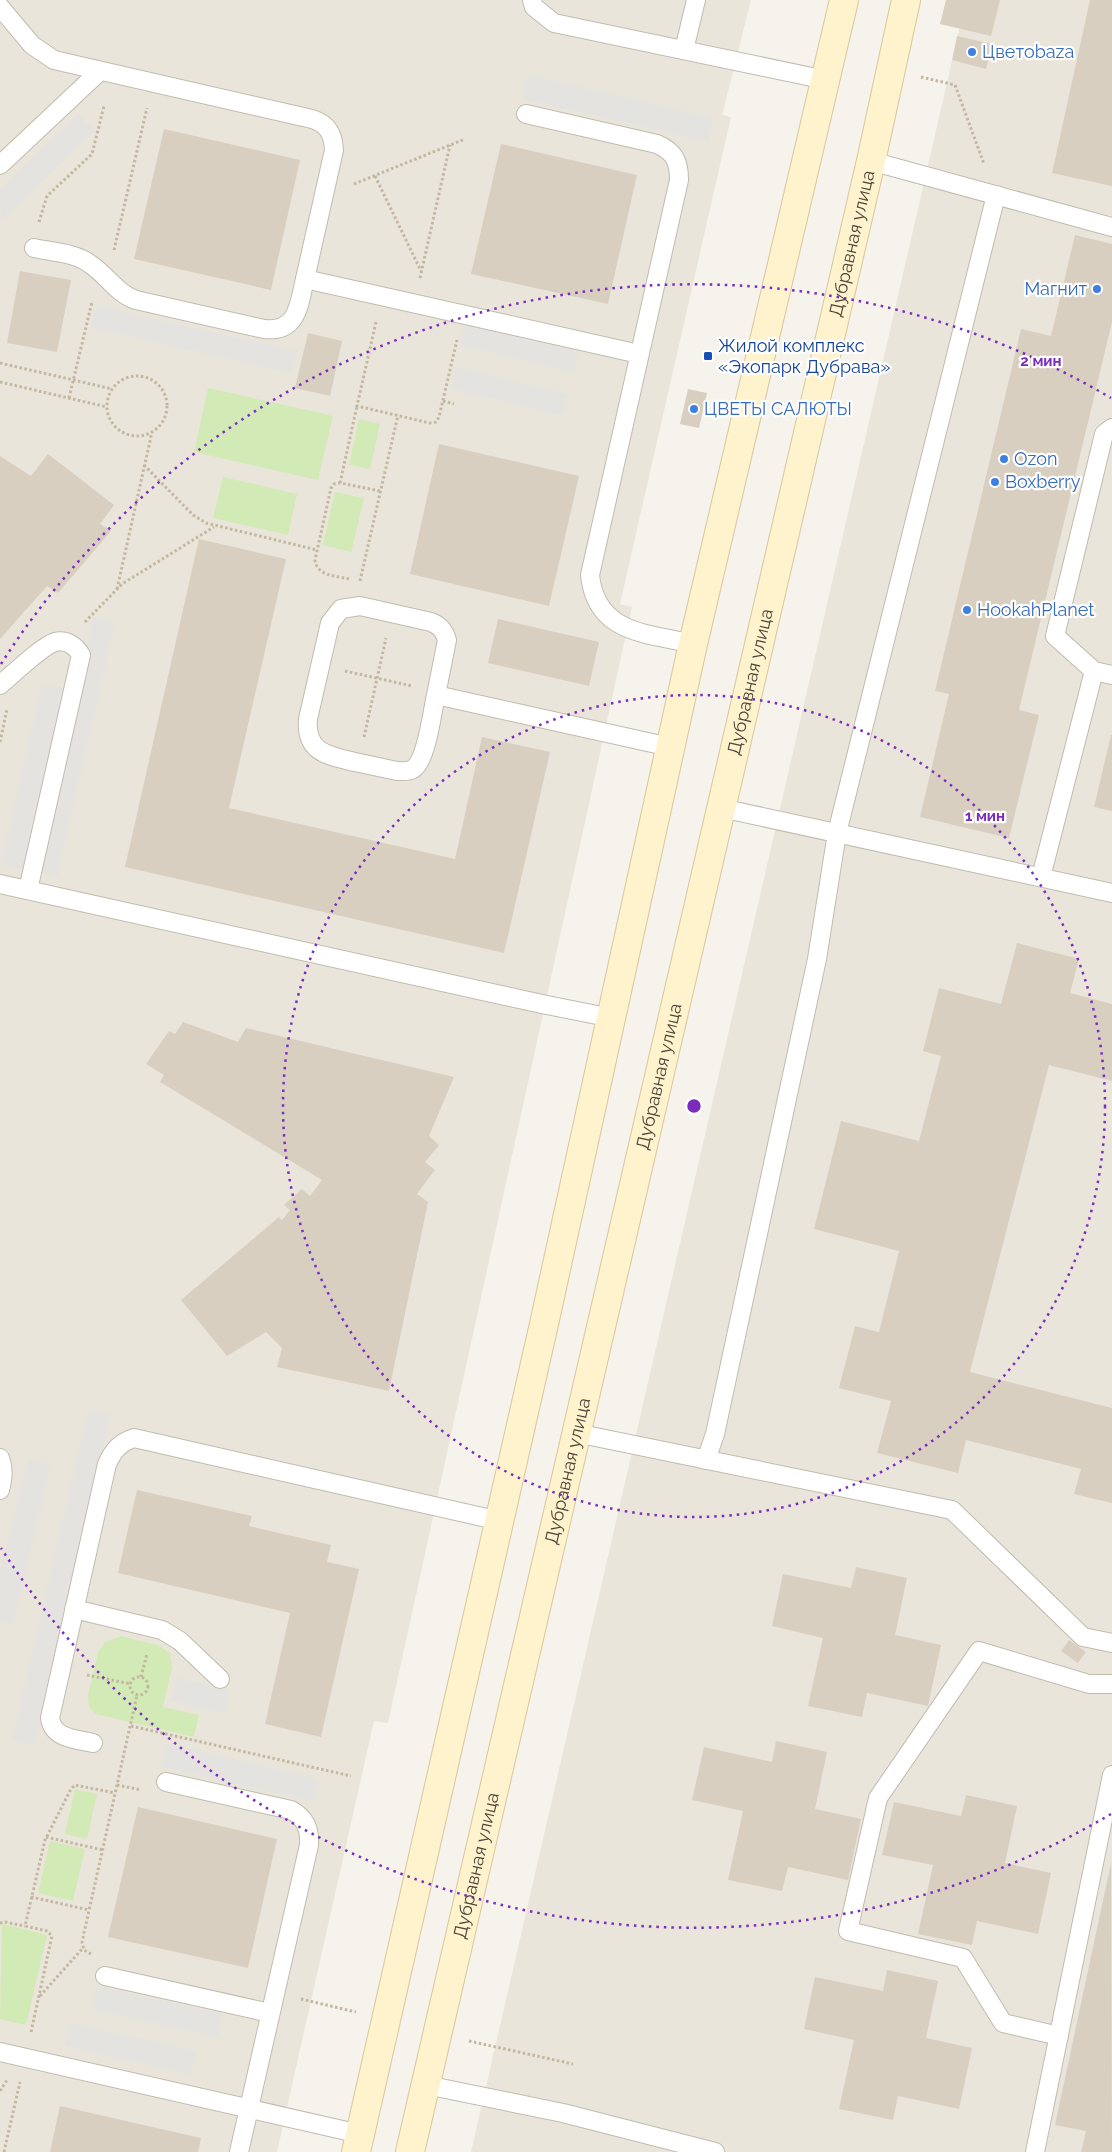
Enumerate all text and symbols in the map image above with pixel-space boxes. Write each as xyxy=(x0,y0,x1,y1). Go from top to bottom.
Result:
place label: Цветоbaza xyxy=(982,41,1074,62)
marker: Цветоbaza xyxy=(966,46,978,58)
street label: Дубравная улица xyxy=(824,168,879,319)
place label: Магнит xyxy=(1024,278,1087,299)
marker: Магнит xyxy=(1091,283,1103,295)
place label: Жилой комплекс «Экопарк Дубрава» xyxy=(718,335,891,377)
marker: Жилой комплекс «Экопарк Дубрава» xyxy=(702,350,714,362)
text: 2 мин xyxy=(1020,352,1062,370)
place label: ЦВЕТЫ САЛЮТЫ xyxy=(704,398,852,419)
marker: ЦВЕТЫ САЛЮТЫ xyxy=(688,403,700,415)
place label: Ozon xyxy=(1014,448,1057,469)
marker: Ozon xyxy=(998,453,1010,465)
place label: Boxberry xyxy=(1005,471,1081,492)
marker: Boxberry xyxy=(989,476,1001,488)
place label: HookahPlanet xyxy=(977,599,1094,620)
marker: HookahPlanet xyxy=(961,604,973,616)
street label: Дубравная улица xyxy=(723,607,777,757)
text: 1 мин xyxy=(965,807,1005,825)
street label: Дубравная улица xyxy=(631,1001,686,1152)
centre of rings xyxy=(685,1097,703,1115)
street label: Дубравная улица xyxy=(540,1396,594,1546)
street label: Дубравная улица xyxy=(449,1790,503,1941)

